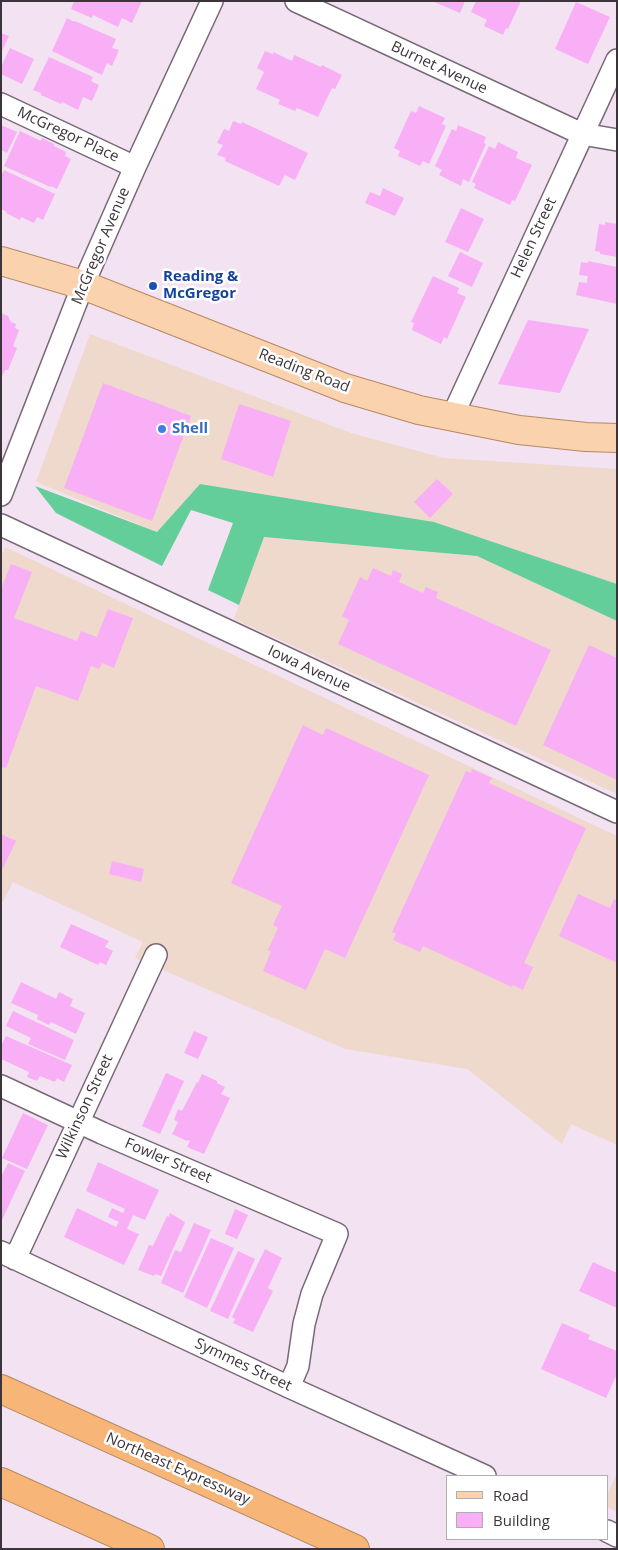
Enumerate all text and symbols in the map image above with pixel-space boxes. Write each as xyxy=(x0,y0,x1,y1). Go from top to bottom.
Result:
street label: Burnet Avenue xyxy=(388,38,490,98)
street label: McGregor Place xyxy=(14,104,122,166)
street label: McGregor Avenue xyxy=(68,185,134,307)
street label: Helen Street xyxy=(508,195,560,281)
place label: Reading & McGregor xyxy=(163,268,238,303)
marker: Reading & McGregor xyxy=(147,280,159,292)
street label: Reading Road xyxy=(256,345,352,397)
place label: Shell xyxy=(172,420,208,438)
marker: Shell xyxy=(156,423,168,435)
street label: Iowa Avenue xyxy=(265,642,353,696)
street label: Wilkinson Street xyxy=(53,1052,117,1162)
street label: Fowler Street xyxy=(122,1135,214,1187)
street label: Symmes Street xyxy=(192,1335,294,1395)
street label: Northeast Expressway xyxy=(103,1429,253,1509)
legend xyxy=(446,1475,608,1540)
text: Road xyxy=(493,1485,529,1505)
text: Building xyxy=(493,1510,550,1530)

